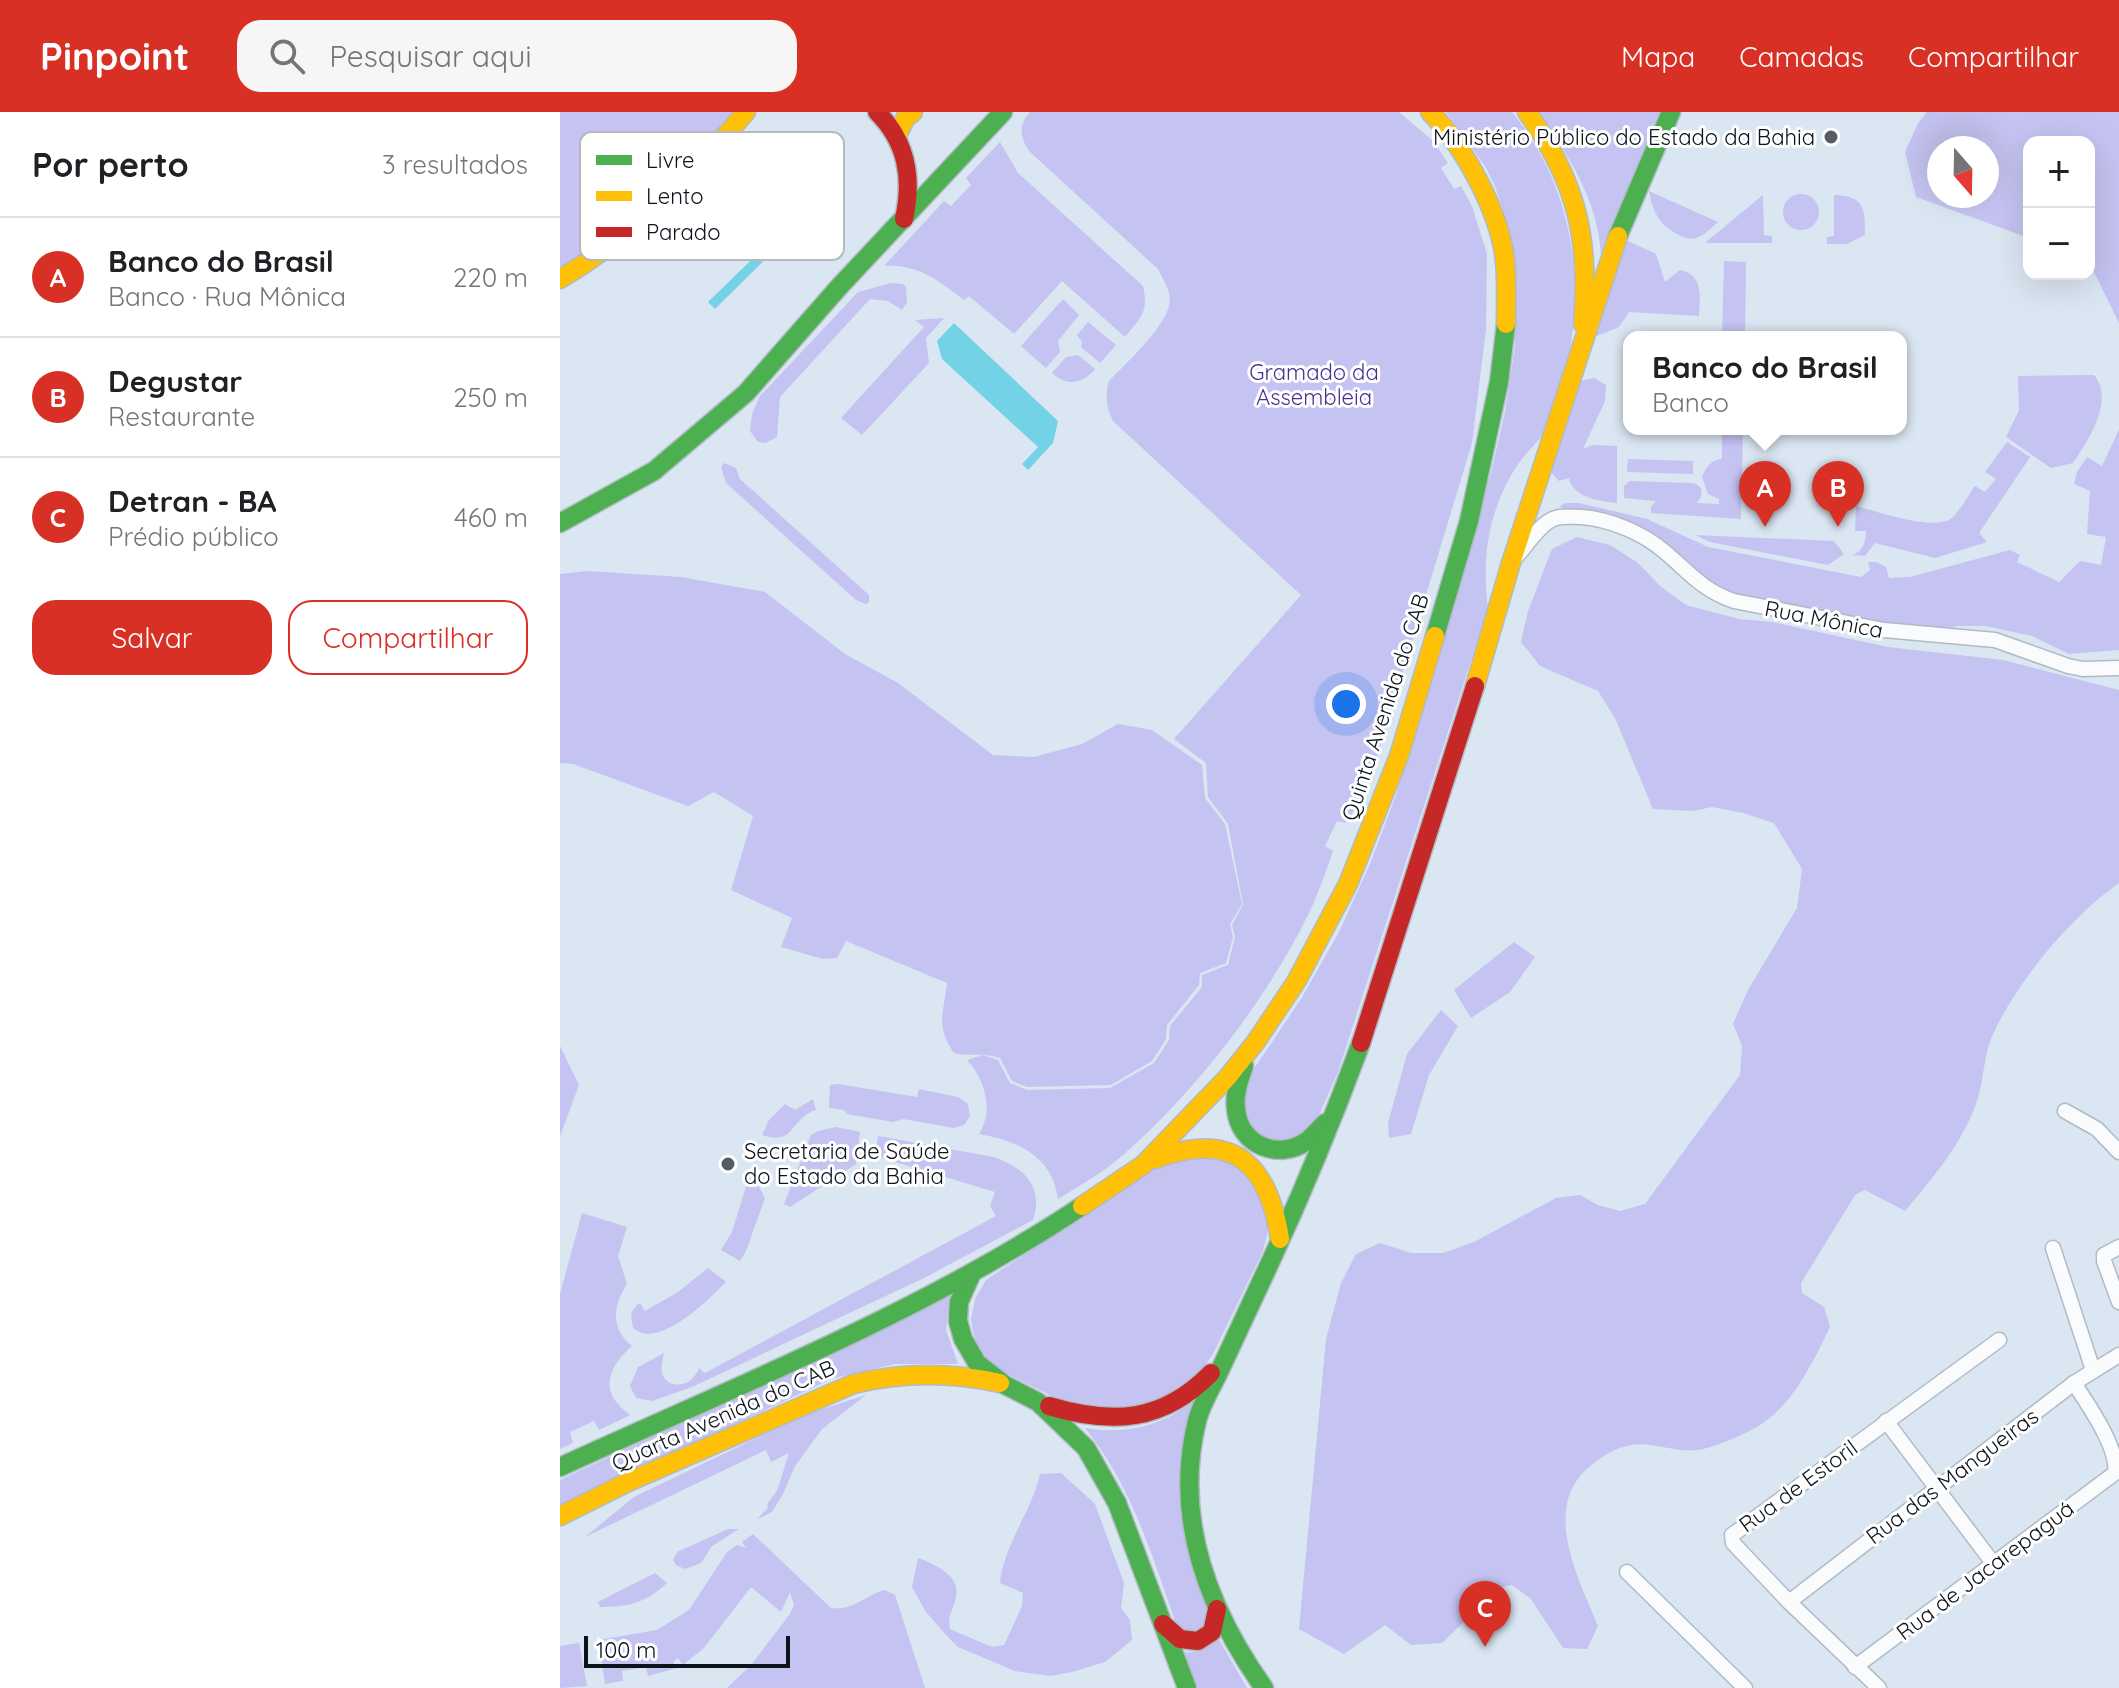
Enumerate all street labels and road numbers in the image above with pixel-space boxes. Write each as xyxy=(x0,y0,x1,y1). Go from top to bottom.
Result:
street label: Quinta Avenida do CAB xyxy=(1335,590,1435,824)
street label: Rua Mônica xyxy=(1762,594,1886,644)
street label: Quarta Avenida do CAB xyxy=(607,1353,839,1477)
street label: Rua das Mangueiras xyxy=(1860,1402,2044,1550)
street label: Rua de Estoril xyxy=(1733,1434,1863,1538)
street label: Rua de Jacarepaguá xyxy=(1891,1494,2079,1646)

